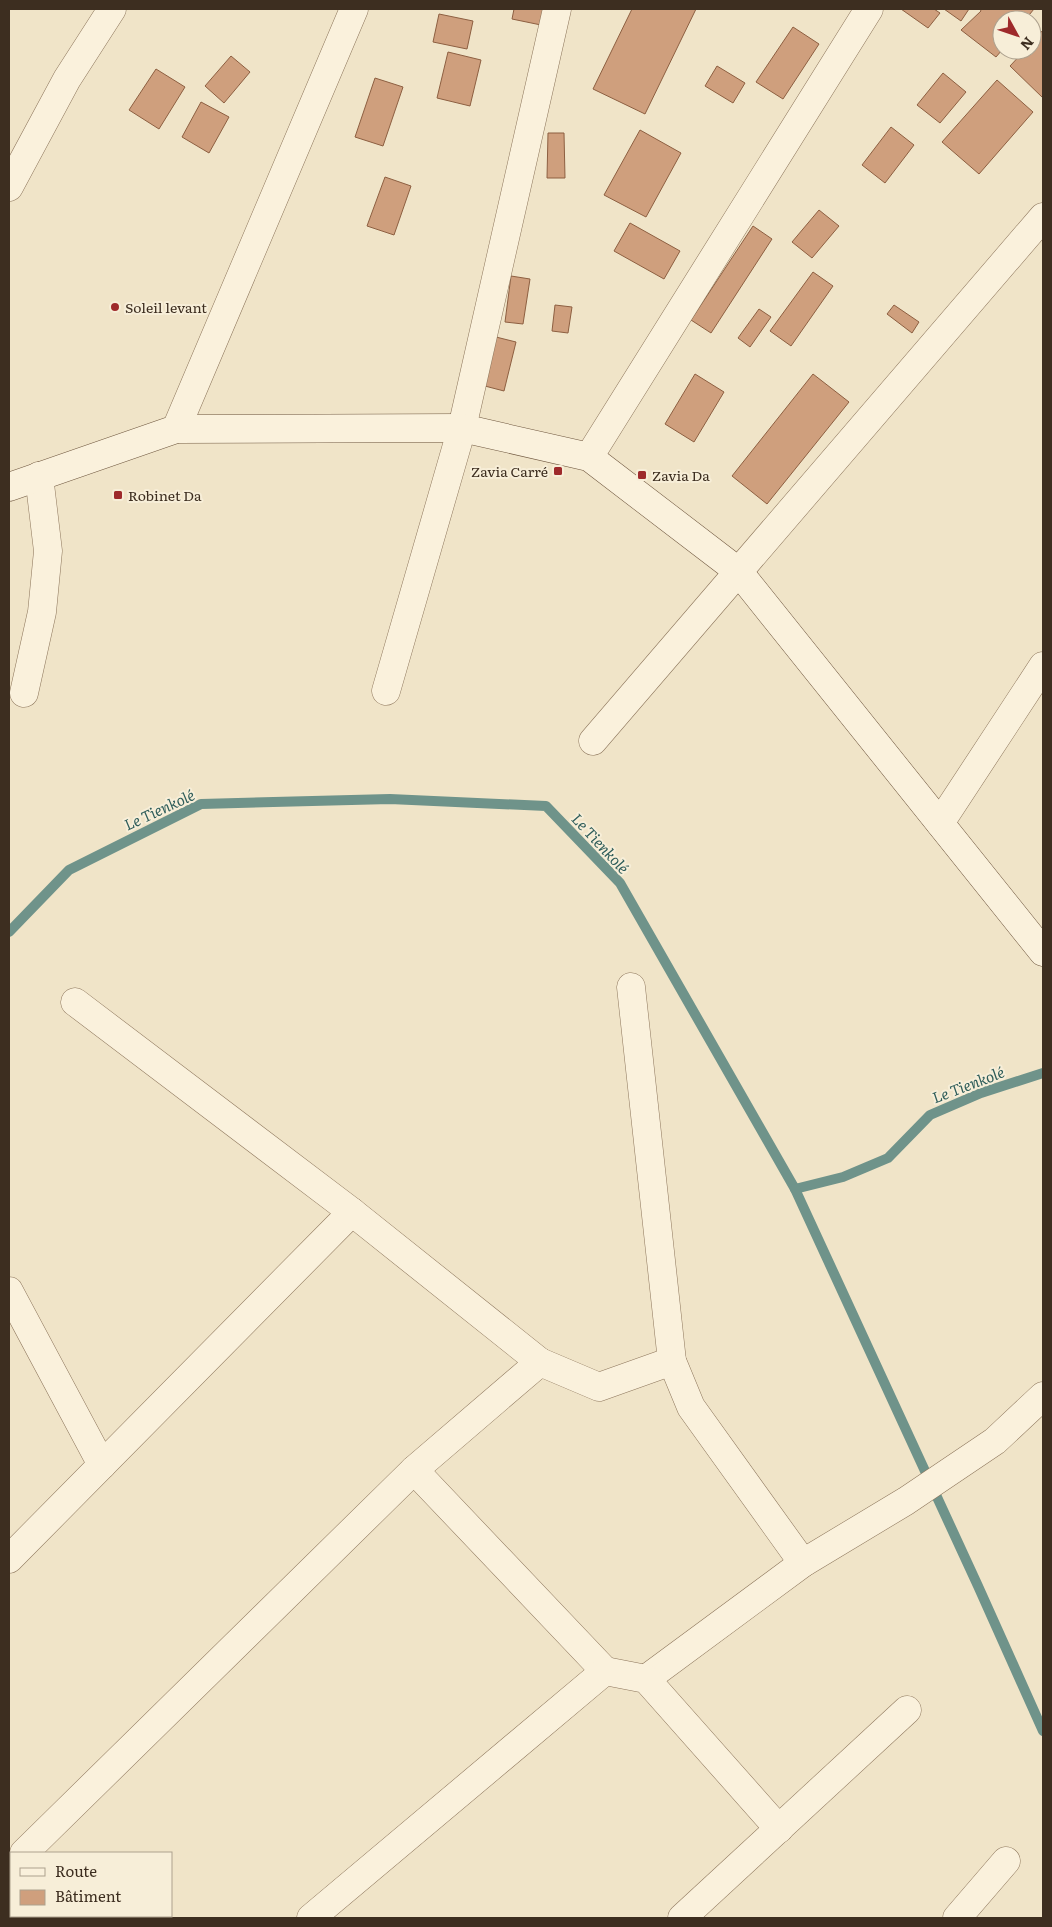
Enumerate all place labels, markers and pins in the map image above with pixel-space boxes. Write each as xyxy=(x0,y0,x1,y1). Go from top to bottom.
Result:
place label: Soleil levant xyxy=(125,297,207,317)
marker: Soleil levant xyxy=(109,301,121,313)
place label: Zavia Carré xyxy=(471,461,548,481)
marker: Zavia Carré xyxy=(552,465,564,477)
place label: Zavia Da xyxy=(652,465,710,485)
marker: Zavia Da xyxy=(636,469,648,481)
place label: Robinet Da xyxy=(128,485,202,505)
marker: Robinet Da xyxy=(112,489,124,501)

